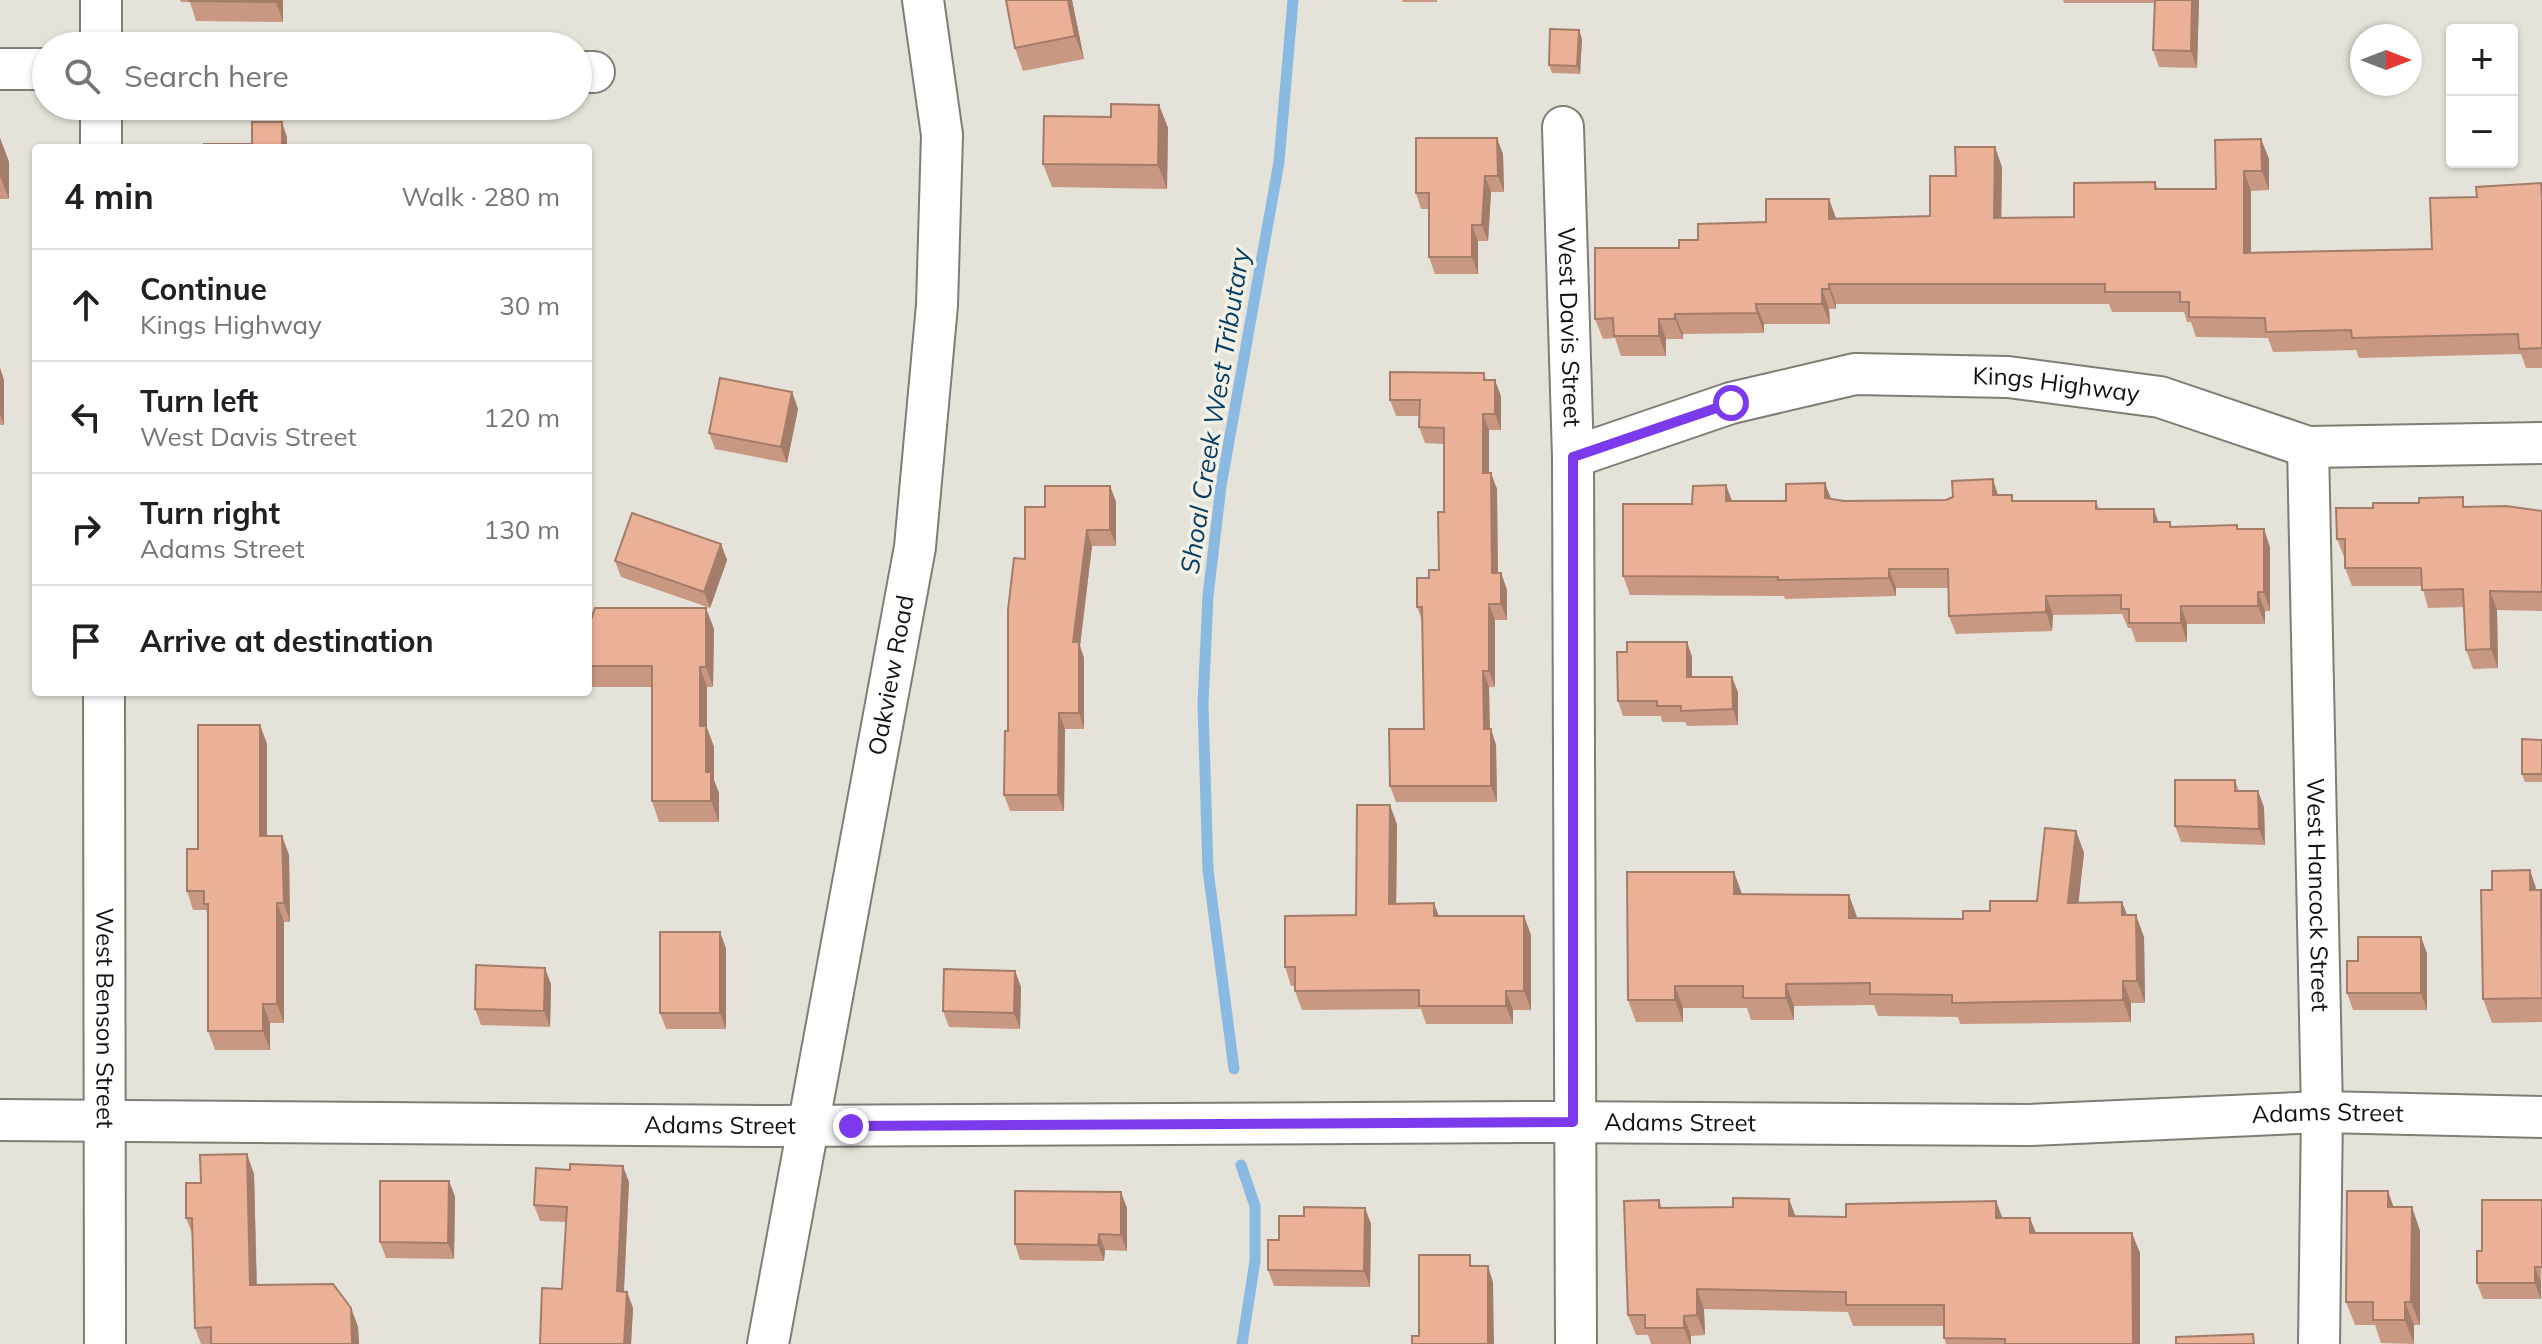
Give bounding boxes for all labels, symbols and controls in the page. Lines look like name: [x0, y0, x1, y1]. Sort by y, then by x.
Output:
north arrow: [2350, 24, 2422, 96]
map controls: [2446, 24, 2518, 168]
button: +: [2446, 24, 2518, 96]
search box: [32, 32, 592, 120]
icon: search: [60, 54, 104, 98]
text: Search here: [124, 57, 289, 95]
button: −: [2446, 96, 2518, 168]
text: 4 min: [64, 175, 154, 218]
text: Walk · 280 m: [401, 180, 560, 213]
street label: West Davis Street: [1552, 226, 1588, 427]
water label: Shoal Creek West Tributary: [1172, 245, 1257, 576]
text: Continue: [140, 270, 267, 308]
icon: ahead: [64, 283, 108, 327]
text: 30 m: [499, 289, 560, 322]
text: Kings Highway: [140, 308, 322, 341]
street label: Kings Highway: [1972, 360, 2142, 408]
text: Turn left: [140, 382, 258, 420]
route start: [1713, 385, 1749, 421]
icon: left: [64, 395, 108, 439]
text: 120 m: [484, 401, 560, 434]
text: West Davis Street: [140, 420, 357, 453]
text: Turn right: [140, 494, 280, 532]
icon: right: [64, 507, 108, 551]
text: 130 m: [484, 513, 560, 546]
text: Adams Street: [140, 532, 305, 565]
street label: Oakview Road: [861, 593, 920, 758]
icon: arrive: [64, 619, 108, 663]
text: Arrive at destination: [140, 622, 434, 660]
street label: West Hancock Street: [2301, 778, 2336, 1012]
street label: West Benson Street: [90, 908, 121, 1128]
street label: Adams Street: [2251, 1096, 2404, 1129]
street label: Adams Street: [1604, 1106, 1756, 1137]
route end: [833, 1108, 869, 1144]
street label: Adams Street: [644, 1109, 796, 1140]

